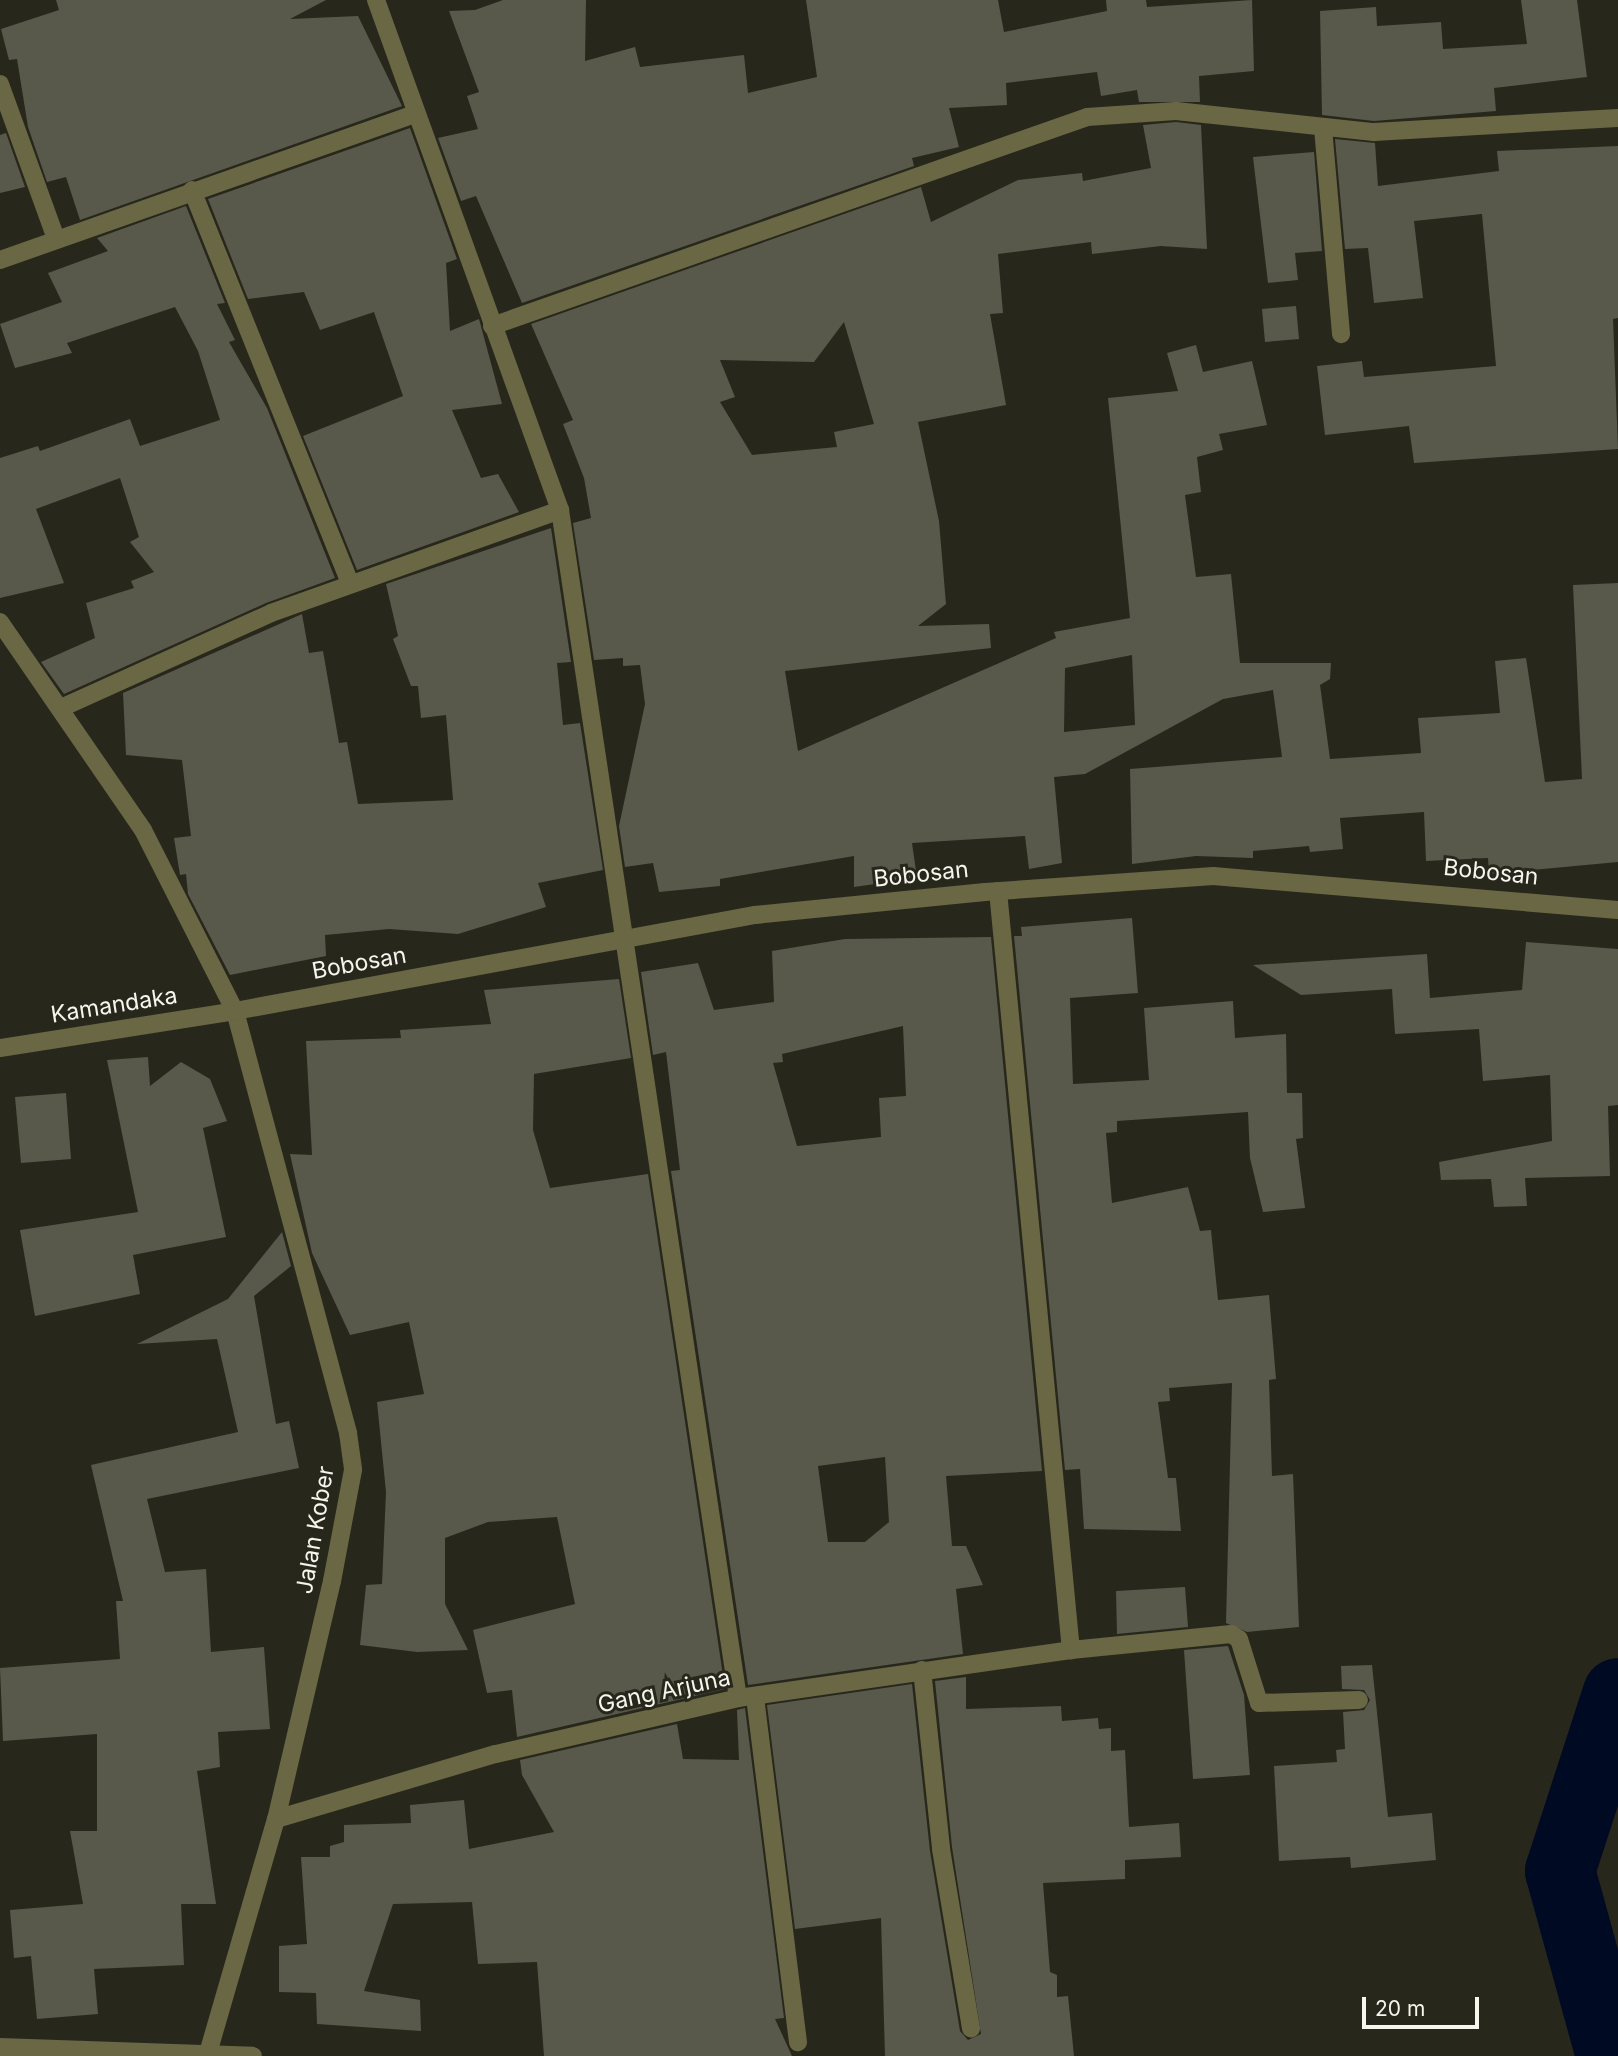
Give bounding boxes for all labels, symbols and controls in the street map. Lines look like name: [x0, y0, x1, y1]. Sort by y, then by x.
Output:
street label: Bobosan: [1442, 853, 1540, 891]
street label: Bobosan: [872, 855, 970, 893]
street label: Bobosan: [310, 941, 408, 985]
street label: Kamandaka: [49, 981, 179, 1029]
street label: Jalan Kober: [290, 1464, 340, 1596]
street label: Gang Arjuna: [595, 1663, 733, 1719]
scale bar: [1366, 1982, 1483, 2026]
text: 20 m: [1375, 1996, 1425, 2021]

